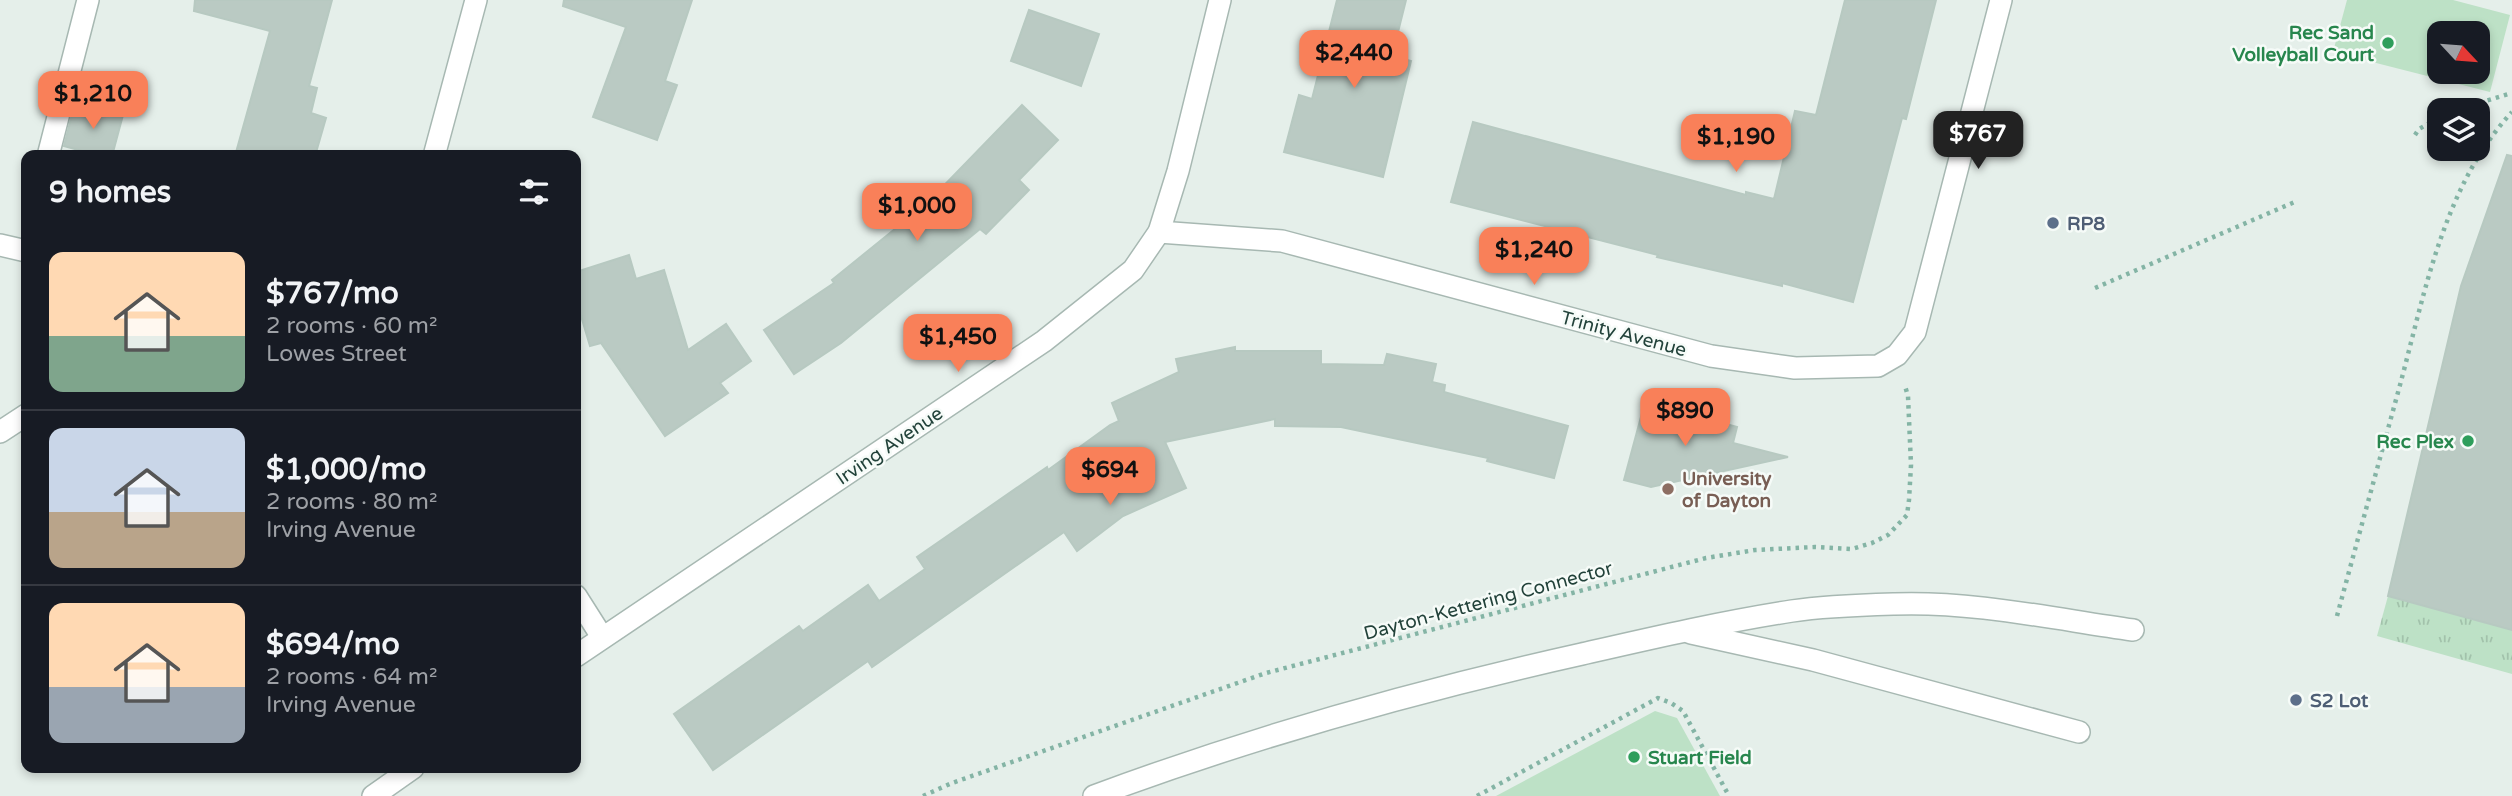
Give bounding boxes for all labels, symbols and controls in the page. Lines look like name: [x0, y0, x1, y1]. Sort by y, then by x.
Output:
north arrow: [2427, 21, 2490, 84]
map controls: [2427, 21, 2490, 161]
place label: Rec Sand Volleyball Court: [2232, 22, 2375, 67]
pin: $2,440: [1297, 31, 1411, 90]
marker: Rec Sand Volleyball Court: [2380, 35, 2396, 51]
text: $2,440: [1315, 39, 1393, 67]
pin: $1,210: [36, 72, 150, 131]
text: $1,210: [54, 80, 132, 108]
button: layers: [2427, 98, 2490, 161]
pin: $767: [1937, 111, 2019, 171]
pin: $1,190: [1679, 114, 1793, 174]
text: $767: [1949, 120, 2007, 148]
text: $1,190: [1697, 123, 1775, 151]
icon: filters: [515, 173, 553, 211]
text: 9 homes: [49, 174, 171, 211]
pin: $1,000: [860, 184, 974, 243]
text: $1,000: [878, 192, 956, 220]
place label: RP8: [2067, 213, 2105, 235]
marker: RP8: [2045, 215, 2061, 231]
pin: $1,240: [1477, 228, 1591, 287]
text: $1,240: [1495, 236, 1573, 264]
text: $767/mo: [266, 275, 399, 312]
icon: home: [105, 280, 189, 364]
street label: Trinity Avenue: [1559, 307, 1689, 361]
text: 2 rooms · 60 m²: [266, 312, 437, 340]
pin: $1,450: [901, 314, 1015, 374]
text: $1,450: [919, 323, 997, 351]
text: Lowes Street: [266, 340, 407, 368]
pin: $890: [1644, 388, 1726, 448]
text: $890: [1656, 397, 1714, 425]
street label: Irving Avenue: [832, 402, 947, 490]
place label: Rec Plex: [2376, 431, 2454, 453]
marker: Rec Plex: [2460, 433, 2476, 449]
pin: $694: [1069, 448, 1151, 507]
text: $1,000/mo: [266, 451, 426, 488]
icon: home: [105, 456, 189, 540]
text: $694: [1081, 456, 1139, 484]
place label: University of Dayton: [1682, 468, 1772, 513]
marker: University of Dayton: [1660, 481, 1676, 497]
text: 2 rooms · 80 m²: [266, 488, 437, 516]
text: Irving Avenue: [266, 516, 416, 544]
street label: Dayton-Kettering Connector: [1361, 557, 1616, 645]
text: $694/mo: [266, 626, 400, 663]
icon: home: [105, 631, 189, 715]
text: 2 rooms · 64 m²: [266, 663, 437, 691]
place label: S2 Lot: [2310, 690, 2369, 712]
text: Irving Avenue: [266, 691, 416, 719]
marker: S2 Lot: [2288, 692, 2304, 708]
place label: Stuart Field: [1648, 747, 1752, 769]
marker: Stuart Field: [1626, 749, 1642, 765]

